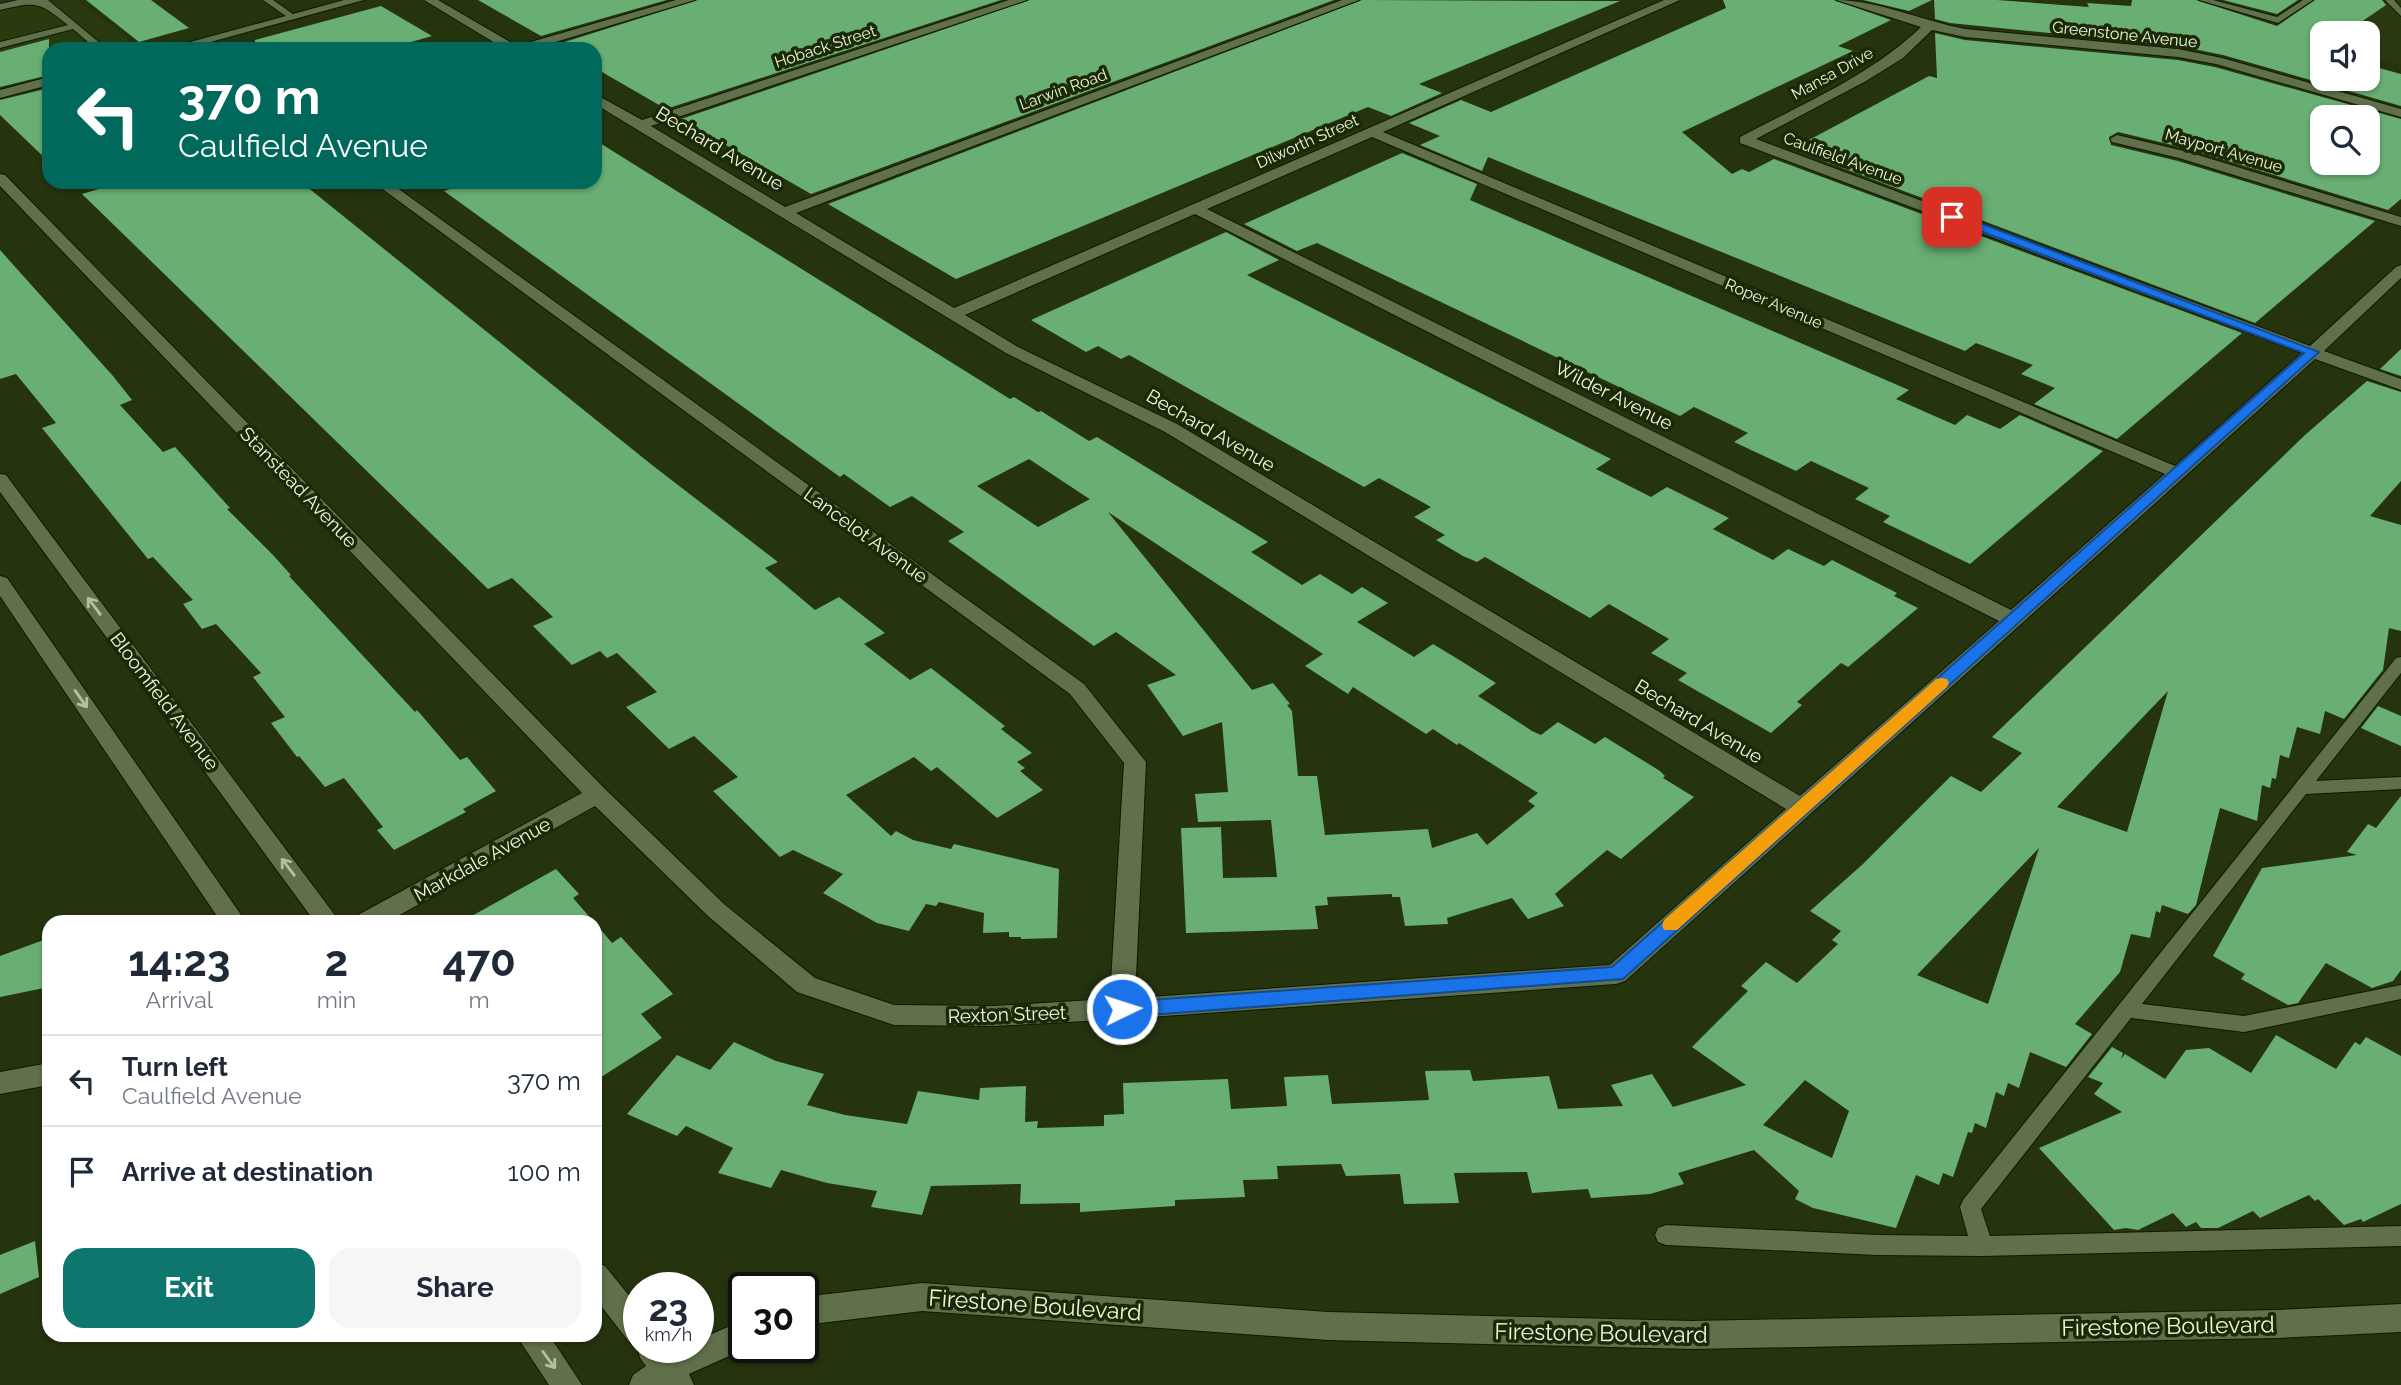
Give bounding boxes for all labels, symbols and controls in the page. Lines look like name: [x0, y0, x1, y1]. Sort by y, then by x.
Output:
street label: Greenstone Avenue: [2051, 17, 2198, 52]
street label: Hoback Street: [772, 21, 879, 72]
map controls: [2310, 21, 2380, 175]
button: sound: [2310, 21, 2380, 91]
street label: Mansa Drive: [1788, 43, 1877, 104]
street label: Larwin Road: [1017, 65, 1110, 114]
text: 370 m: [178, 68, 320, 125]
icon: left: [63, 70, 154, 161]
street label: Bechard Avenue: [652, 101, 788, 195]
button: search: [2310, 105, 2380, 175]
street label: Dilworth Street: [1253, 110, 1362, 173]
street label: Mayport Avenue: [2163, 125, 2285, 176]
text: Caulfield Avenue: [178, 127, 428, 164]
street label: Caulfield Avenue: [1781, 128, 1905, 189]
pin: [1922, 187, 1982, 247]
icon: arrive: [1933, 198, 1971, 236]
street label: Roper Avenue: [1722, 274, 1825, 333]
street label: Wilder Avenue: [1551, 356, 1677, 434]
street label: Bechard Avenue: [1143, 384, 1279, 476]
street label: Stanstead Avenue: [236, 422, 362, 552]
street label: Lancelot Avenue: [800, 483, 932, 587]
one-way arrow: [87, 597, 101, 616]
street label: Bloomfield Avenue: [106, 628, 224, 774]
street label: Bechard Avenue: [1631, 674, 1767, 768]
one-way arrow: [74, 689, 88, 708]
street label: Markdale Avenue: [410, 812, 554, 906]
one-way arrow: [281, 858, 296, 877]
text: 14:23: [128, 937, 230, 986]
text: 2: [325, 937, 348, 986]
text: 470: [442, 937, 516, 986]
position arrow: [1085, 972, 1159, 1046]
text: Arrival: [146, 986, 213, 1013]
text: min: [317, 986, 356, 1013]
text: m: [469, 986, 490, 1013]
street label: Rexton Street: [947, 1001, 1067, 1027]
text: Turn left: [122, 1052, 228, 1082]
icon: left: [63, 1062, 101, 1100]
text: 370 m: [507, 1066, 581, 1096]
text: Caulfield Avenue: [122, 1082, 302, 1109]
icon: arrive: [63, 1153, 101, 1191]
text: Arrive at destination: [122, 1157, 373, 1187]
text: 100 m: [508, 1157, 581, 1187]
button: Exit: [63, 1248, 315, 1328]
button: Share: [329, 1248, 581, 1328]
speed limit sign: 30: [728, 1272, 819, 1363]
street label: Firestone Boulevard: [928, 1284, 1142, 1325]
text: 23: [649, 1288, 688, 1329]
street label: Firestone Boulevard: [2061, 1310, 2275, 1341]
street label: Firestone Boulevard: [1494, 1317, 1708, 1348]
text: km/h: [645, 1324, 692, 1345]
one-way arrow: [541, 1350, 556, 1369]

